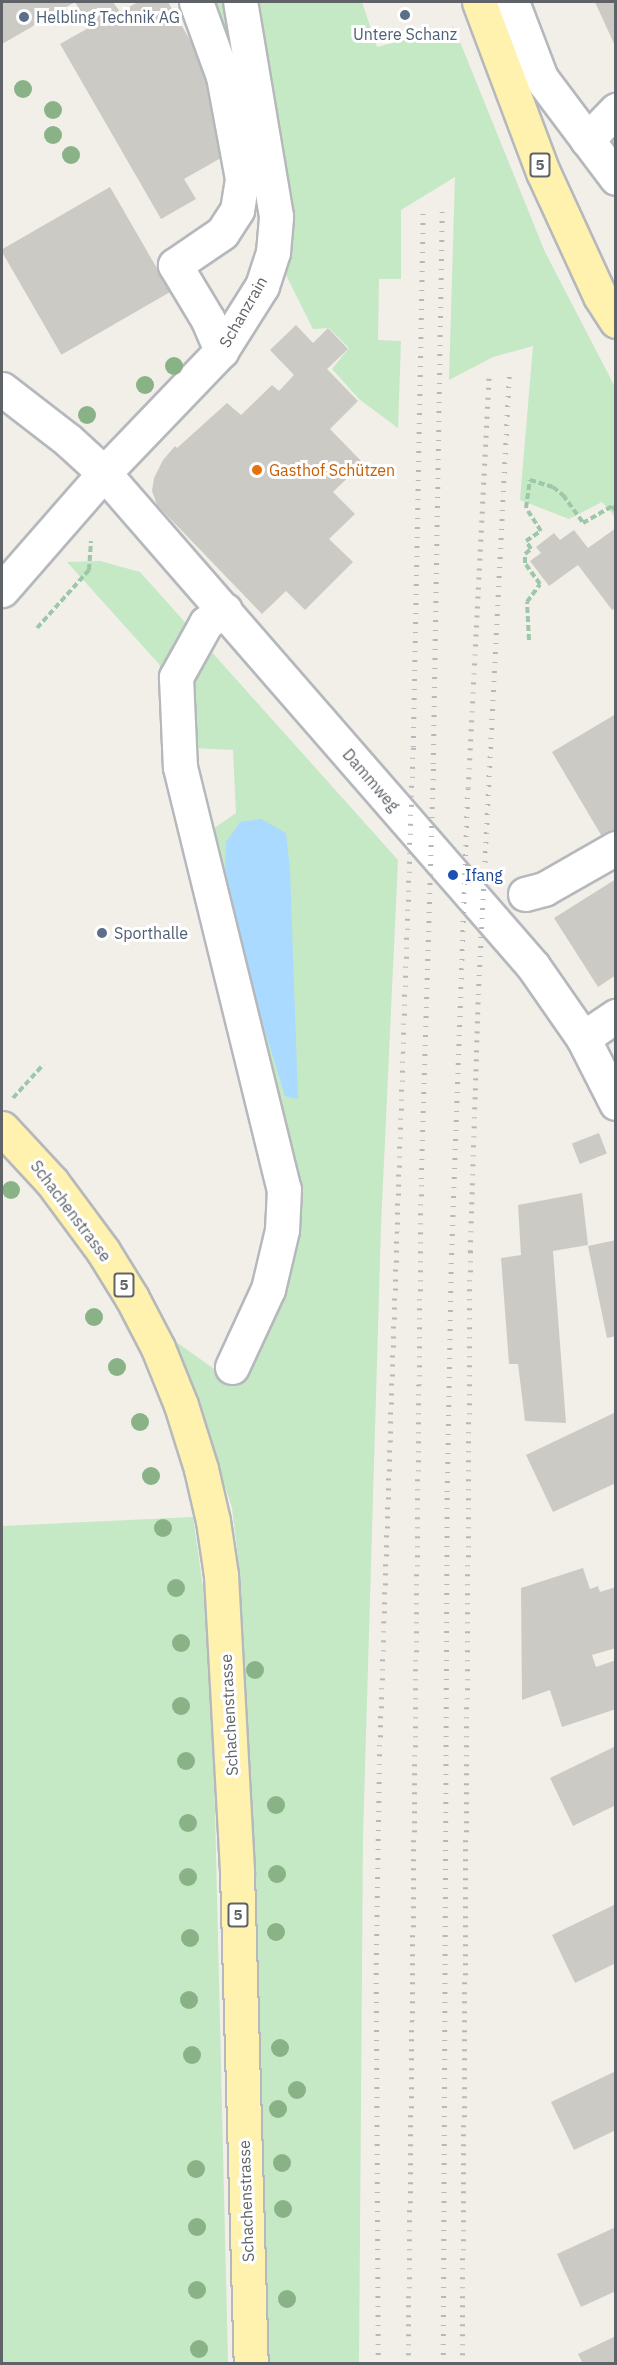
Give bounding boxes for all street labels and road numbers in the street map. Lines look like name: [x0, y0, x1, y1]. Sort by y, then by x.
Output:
road number: 5: [530, 153, 550, 177]
street label: Schanzrain: [215, 273, 271, 351]
street label: Dammweg: [339, 745, 403, 815]
street label: Schachenstrasse: [27, 1157, 115, 1265]
road number: 5: [114, 1273, 134, 1297]
street label: Schachenstrasse: [216, 1654, 242, 1776]
road number: 5: [228, 1903, 248, 1927]
street label: Schachenstrasse: [234, 2140, 258, 2262]

